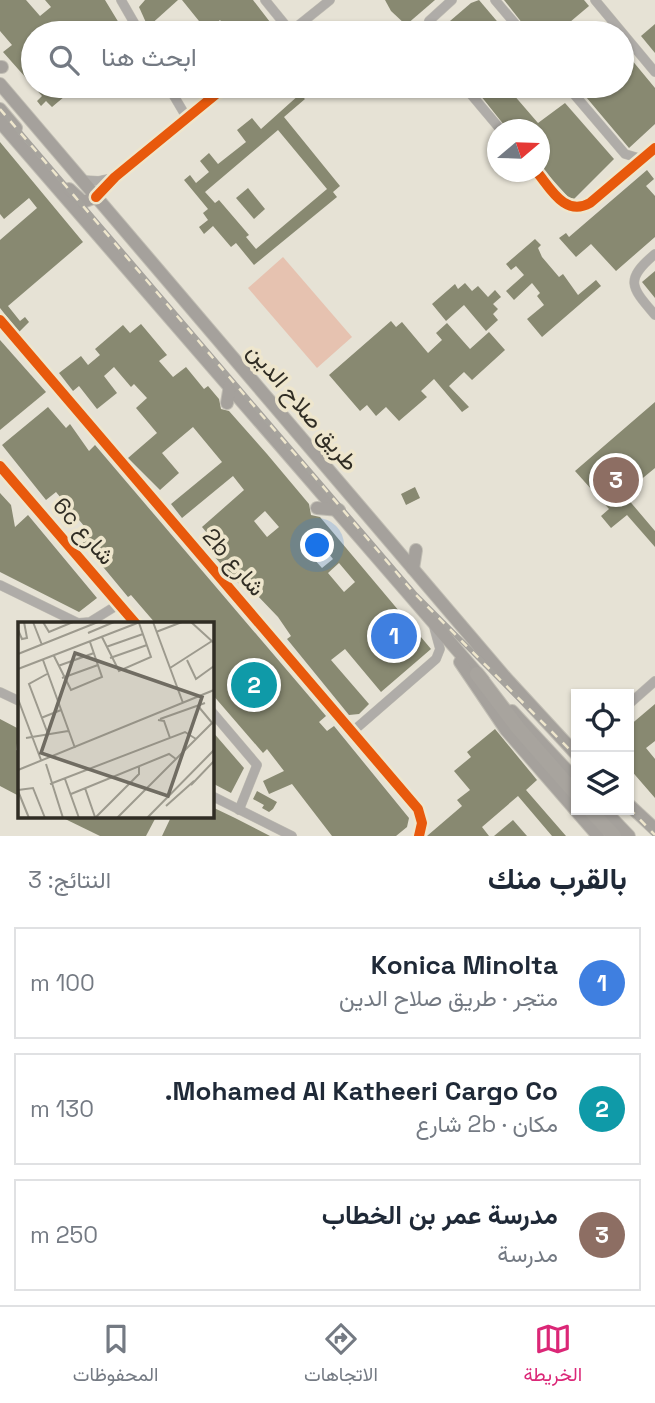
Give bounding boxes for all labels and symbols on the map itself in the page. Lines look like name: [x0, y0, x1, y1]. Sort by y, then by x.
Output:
north arrow: [487, 119, 550, 182]
street label: طريق صلاح الدين: [240, 337, 365, 478]
pin: 3: [593, 454, 639, 506]
street label: 6c شارع: [46, 491, 122, 572]
street label: 2b شارع: [195, 522, 272, 603]
your location: [300, 528, 334, 562]
pin: 1: [371, 610, 417, 662]
inset map: [18, 622, 214, 818]
pin: 2: [231, 659, 277, 711]

